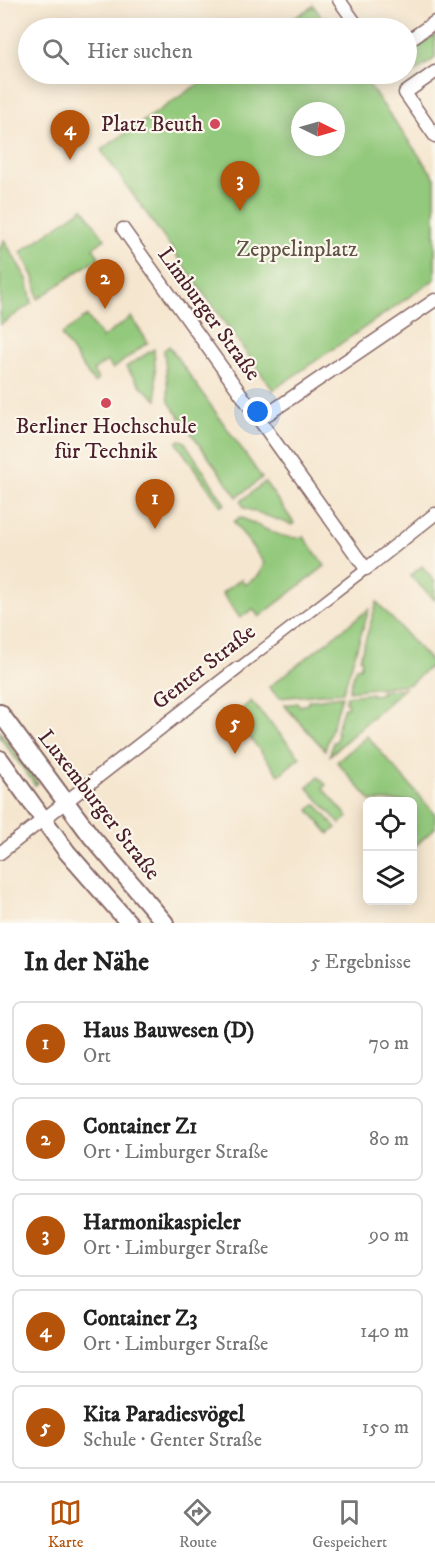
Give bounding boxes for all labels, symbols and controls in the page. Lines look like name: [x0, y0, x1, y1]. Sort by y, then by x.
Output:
search box: [18, 18, 417, 84]
icon: search: [39, 35, 72, 68]
text: Hier suchen: [87, 38, 193, 65]
north arrow: [291, 102, 345, 156]
pin: 4: [50, 110, 90, 160]
place label: Platz Beuth: [101, 111, 203, 138]
marker: Platz Beuth: [208, 117, 222, 131]
pin: 3: [220, 162, 260, 211]
park label: Zeppelinplatz: [236, 236, 358, 263]
street label: Limburger Straße: [152, 242, 266, 386]
pin: 2: [86, 260, 124, 309]
marker: Berliner Hochschule für Technik: [99, 396, 113, 410]
your location: [243, 397, 272, 426]
place label: Berliner Hochschule für Technik: [15, 413, 197, 465]
pin: 1: [136, 480, 174, 529]
street label: Genter Straße: [147, 618, 261, 716]
pin: 5: [216, 704, 254, 754]
street label: Luxemburger Straße: [32, 725, 166, 885]
map controls: [363, 797, 417, 905]
button: locate: [363, 797, 417, 851]
button: layers: [363, 851, 417, 905]
text: In der Nähe: [24, 946, 149, 979]
text: 5 Ergebnisse: [311, 950, 411, 975]
text: Haus Bauwesen (D): [83, 1017, 254, 1044]
text: 1: [42, 1031, 49, 1056]
text: 70 m: [368, 1031, 409, 1056]
text: Ort: [83, 1044, 111, 1069]
text: Container Z1: [83, 1113, 197, 1140]
text: 2: [41, 1127, 50, 1152]
text: 80 m: [369, 1127, 409, 1152]
text: Ort · Limburger Straße: [83, 1140, 268, 1165]
text: Harmonikaspieler: [83, 1209, 241, 1236]
text: 3: [42, 1223, 49, 1248]
text: 90 m: [369, 1223, 409, 1248]
text: Ort · Limburger Straße: [83, 1236, 268, 1261]
text: Container Z3: [83, 1305, 198, 1332]
text: 4: [40, 1319, 51, 1344]
text: 140 m: [360, 1319, 409, 1344]
text: Ort · Limburger Straße: [83, 1332, 268, 1357]
text: Kita Paradiesvögel: [83, 1401, 245, 1428]
text: 5: [41, 1415, 50, 1440]
text: 150 m: [362, 1415, 409, 1440]
text: Schule · Genter Straße: [83, 1428, 262, 1453]
tab: Karte: [48, 1496, 84, 1552]
tab: Route: [179, 1496, 217, 1552]
tab: Gespeichert: [312, 1496, 387, 1552]

